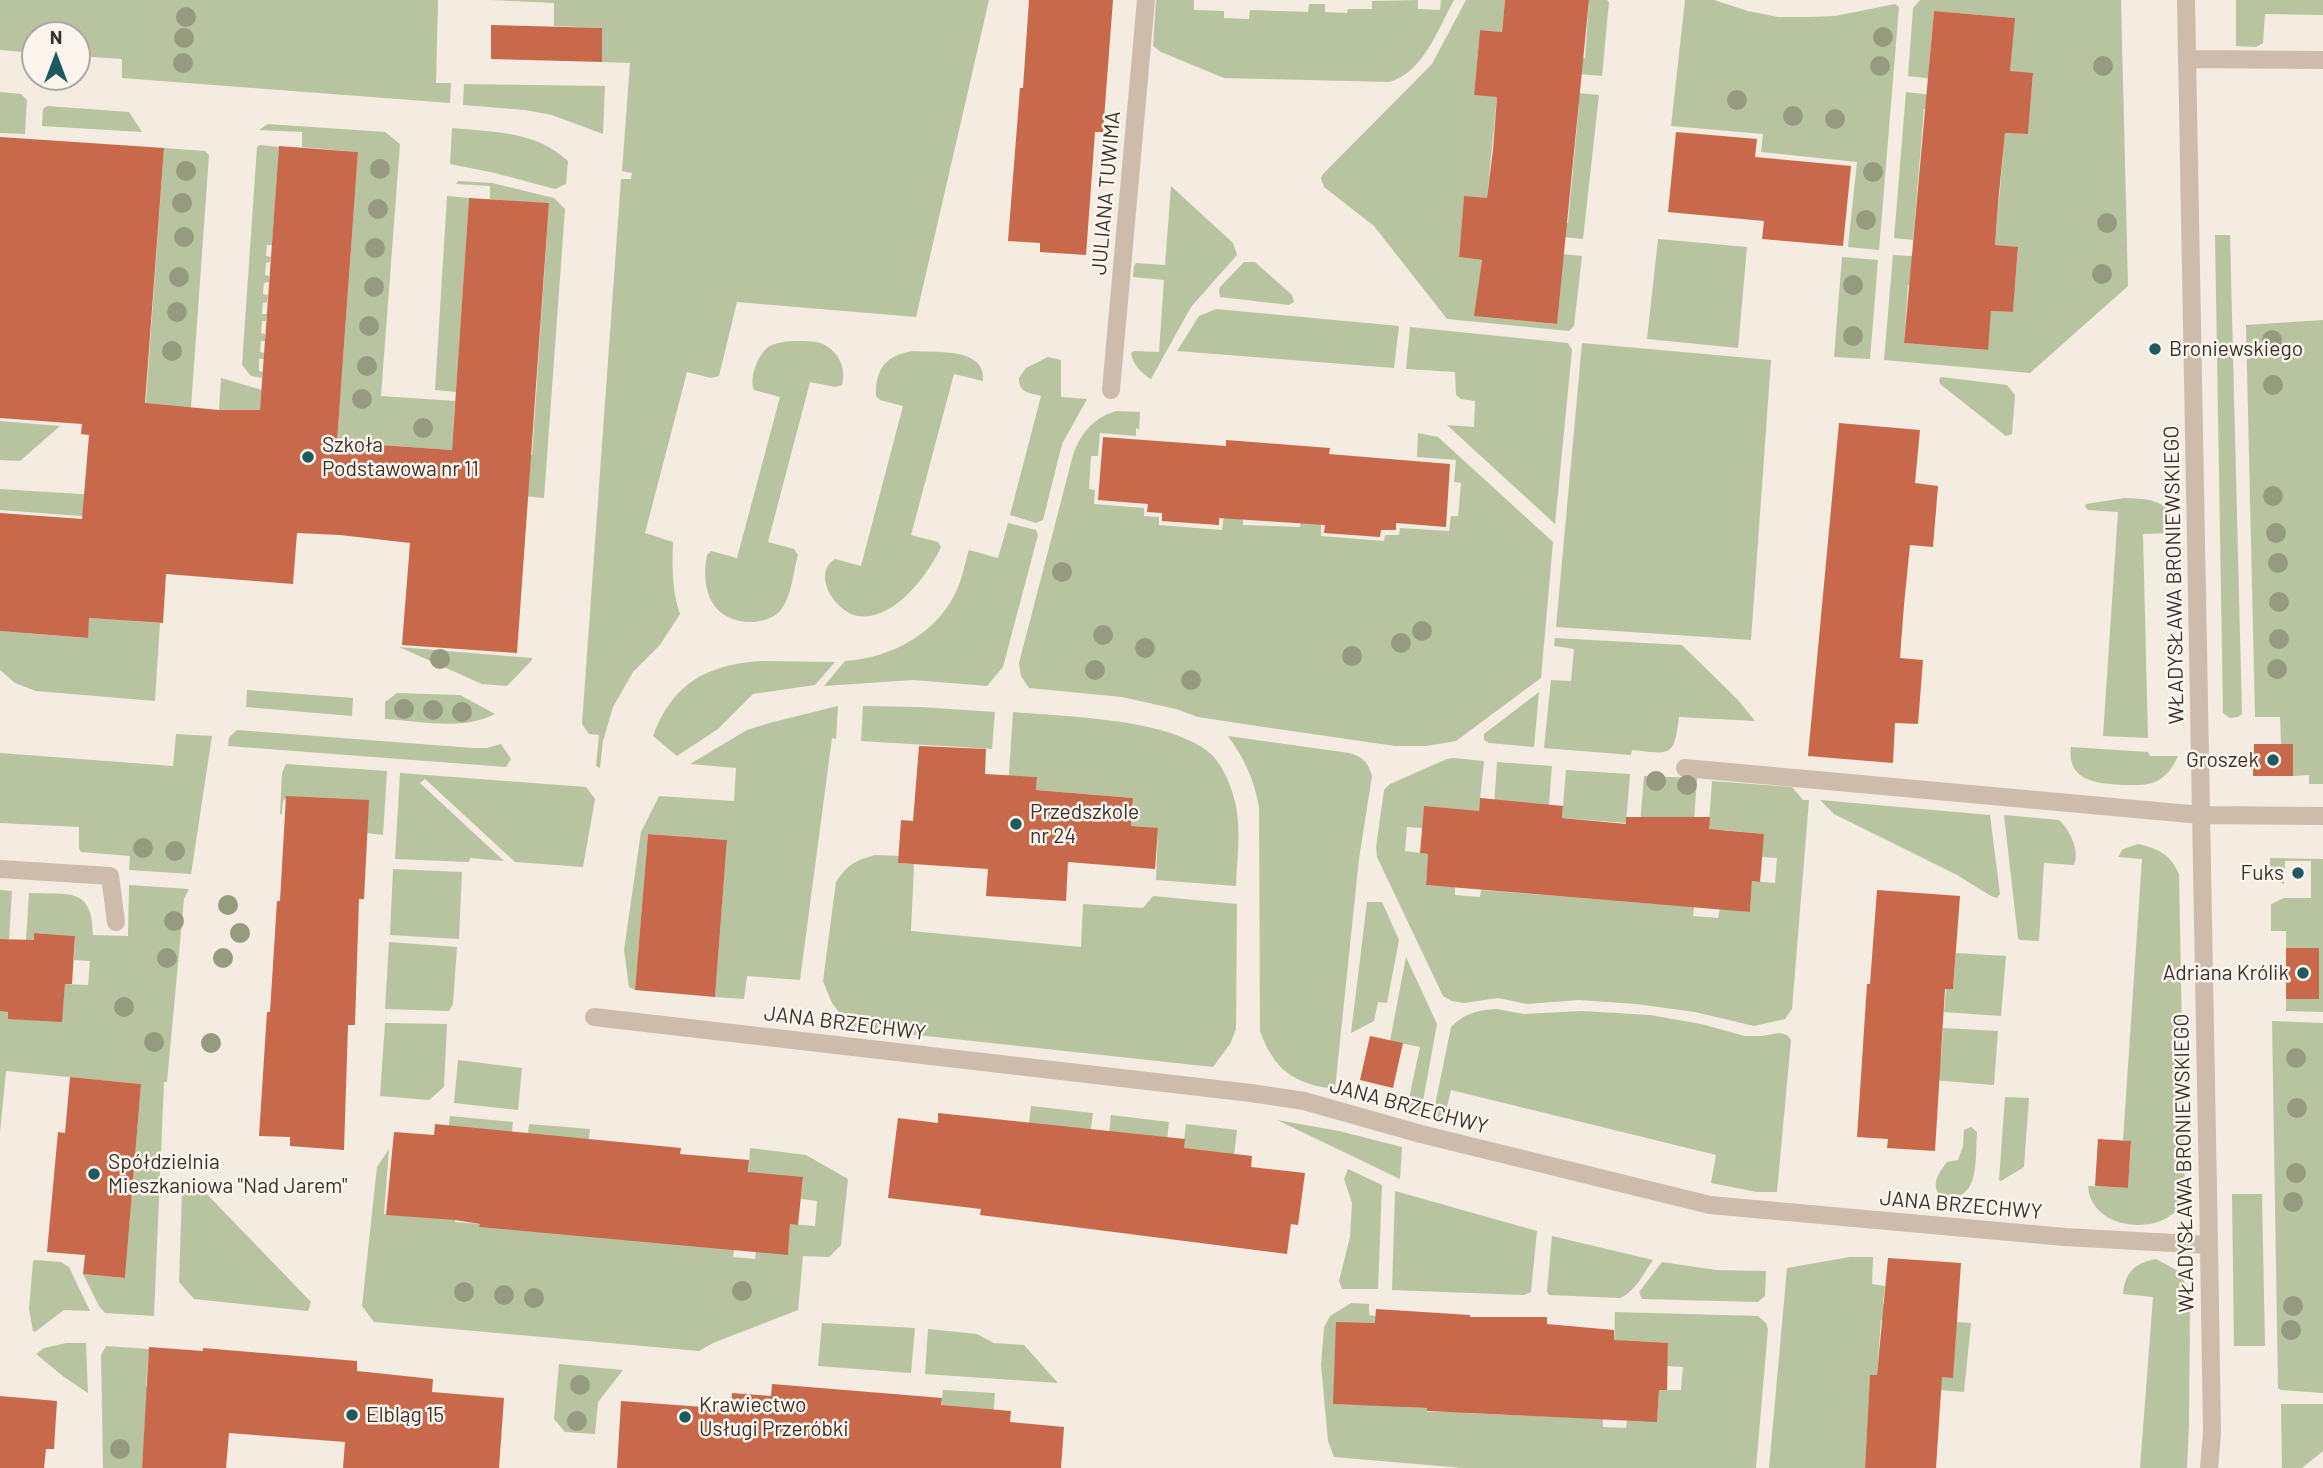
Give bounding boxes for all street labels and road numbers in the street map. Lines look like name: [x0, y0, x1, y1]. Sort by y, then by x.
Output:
street label: JULIANA TUWIMA: [1086, 110, 1126, 276]
street label: WŁADYSŁAWA BRONIEWSKIEGO: [2159, 425, 2189, 725]
street label: JANA BRZECHWY: [763, 1001, 927, 1045]
street label: WŁADYSŁAWA BRONIEWSKIEGO: [2169, 1013, 2199, 1313]
street label: JANA BRZECHWY: [1327, 1073, 1491, 1139]
street label: JANA BRZECHWY: [1879, 1185, 2043, 1225]

